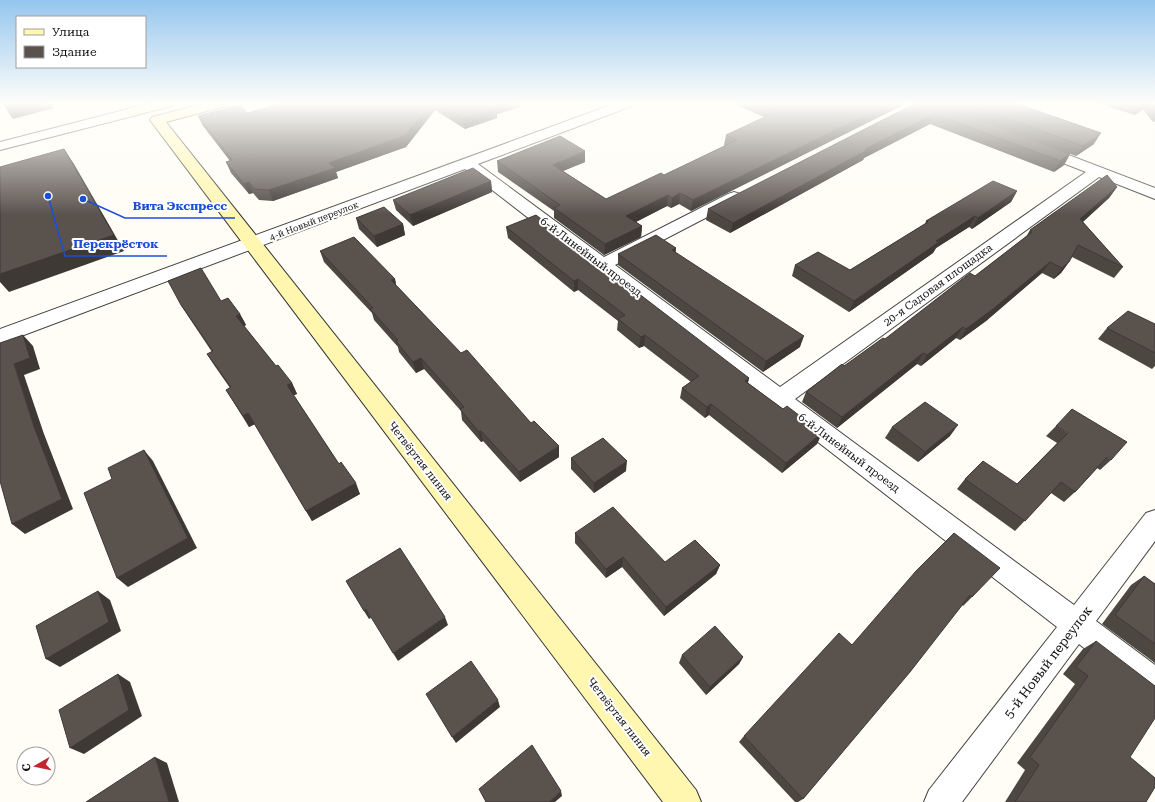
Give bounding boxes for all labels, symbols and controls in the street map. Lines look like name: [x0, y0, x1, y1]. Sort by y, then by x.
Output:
legend: [16, 16, 146, 68]
text: Улица: [52, 25, 90, 39]
text: Здание: [52, 45, 97, 59]
callout: Вита Экспресс: [125, 194, 235, 218]
text: Вита Экспресс: [133, 199, 227, 213]
street label: 4-й Новый переулок: [268, 199, 360, 243]
street label: 6-й Линейный проезд: [538, 215, 644, 299]
callout: Перекрёсток: [65, 232, 167, 256]
text: Перекрёсток: [73, 237, 159, 251]
street label: 20-я Садовая площадка: [881, 241, 995, 329]
street label: 6-й Линейный проезд: [796, 411, 902, 495]
street label: Четвёртая линия: [385, 419, 455, 503]
street label: 5-й Новый переулок: [1001, 603, 1095, 721]
street label: Четвёртая линия: [584, 675, 654, 759]
north arrow: [16, 746, 56, 786]
text: С: [20, 762, 34, 772]

